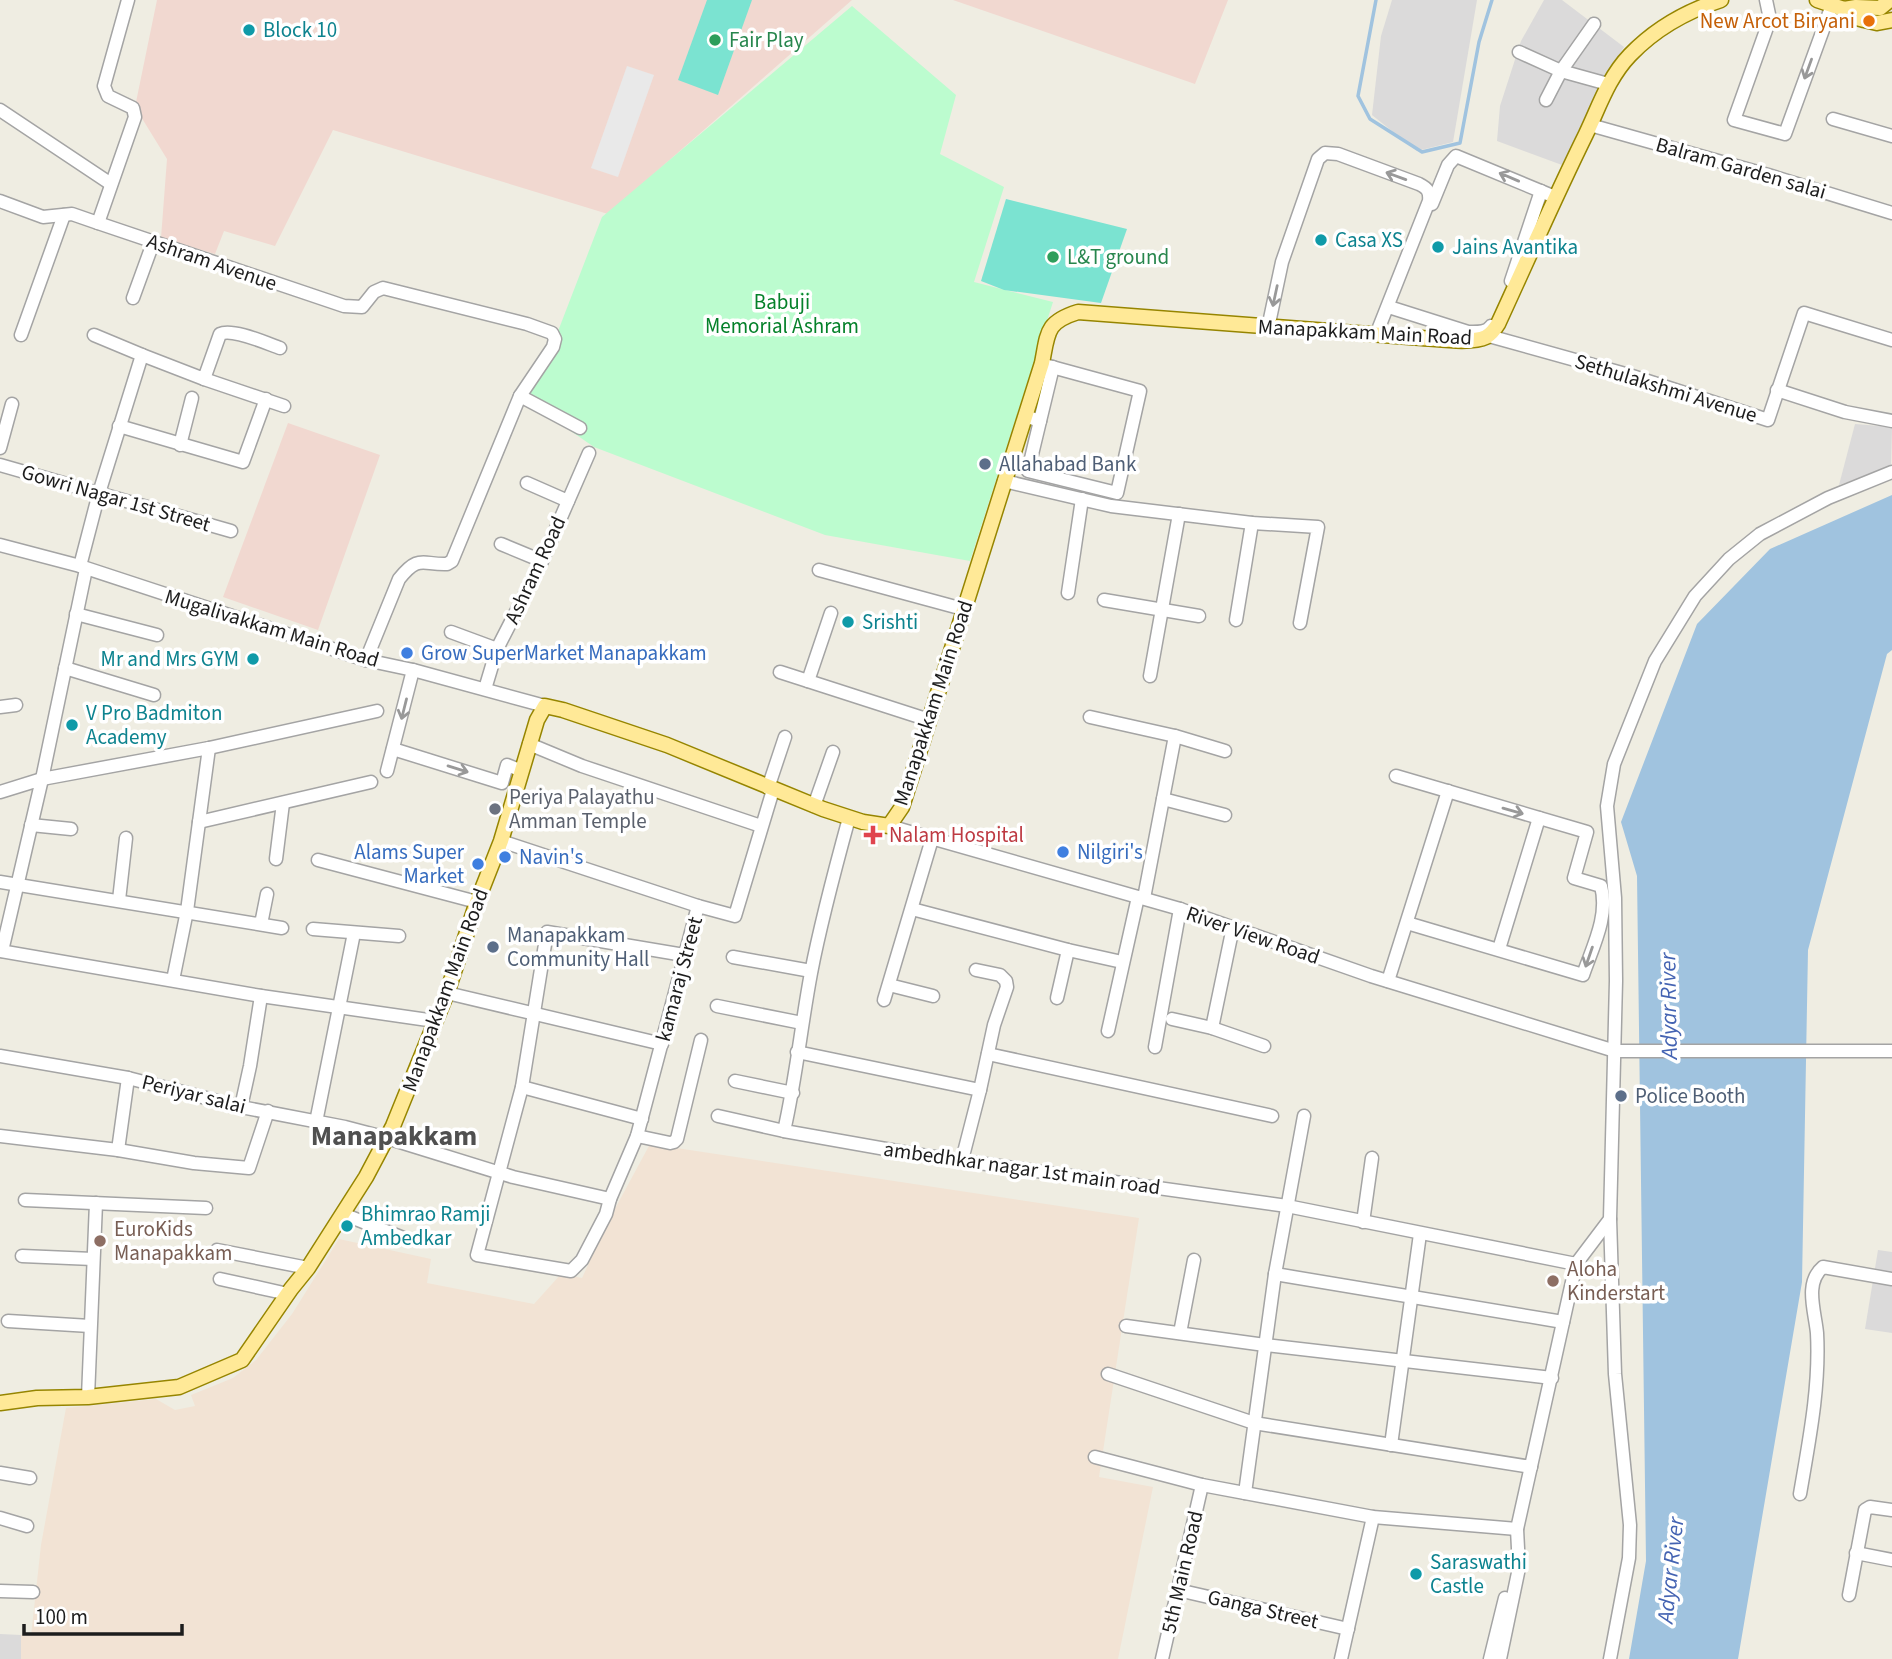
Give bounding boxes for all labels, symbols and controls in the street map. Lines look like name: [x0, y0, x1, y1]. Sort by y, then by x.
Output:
place label: New Arcot Biryani: [1700, 6, 1855, 36]
marker: New Arcot Biryani: [1861, 13, 1877, 29]
place label: Block 10: [263, 15, 337, 45]
marker: Block 10: [241, 22, 257, 38]
place label: Fair Play: [729, 25, 804, 55]
marker: Fair Play: [707, 32, 723, 48]
one-way arrow: [1801, 58, 1814, 80]
street label: Balram Garden salai: [1652, 129, 1830, 207]
one-way arrow: [1386, 168, 1408, 181]
one-way arrow: [1499, 170, 1521, 183]
place label: Casa XS: [1335, 225, 1403, 255]
street label: Ashram Avenue: [143, 226, 281, 298]
marker: Casa XS: [1313, 232, 1329, 248]
place label: Jains Avantika: [1452, 232, 1578, 262]
marker: Jains Avantika: [1430, 239, 1446, 255]
place label: L&T ground: [1067, 242, 1169, 272]
marker: L&T ground: [1045, 249, 1061, 265]
one-way arrow: [1267, 284, 1280, 306]
park label: Babuji Memorial Ashram: [705, 287, 859, 341]
street label: Manapakkam Main Road: [1257, 311, 1473, 353]
street label: Sethulakshmi Avenue: [1571, 346, 1761, 430]
place label: Allahabad Bank: [999, 449, 1137, 479]
marker: Allahabad Bank: [977, 456, 993, 472]
street label: Gowri Nagar 1st Street: [18, 457, 214, 539]
street label: Ashram Road: [497, 511, 573, 629]
street label: Mugalivakkam Main Road: [161, 581, 383, 675]
street label: Manapakkam Main Road: [886, 596, 980, 810]
place label: Srishti: [862, 607, 918, 637]
marker: Srishti: [840, 614, 856, 630]
place label: Grow SuperMarket Manapakkam: [421, 638, 707, 668]
place label: Mr and Mrs GYM: [101, 644, 239, 674]
marker: Grow SuperMarket Manapakkam: [399, 645, 415, 661]
marker: Mr and Mrs GYM: [245, 651, 261, 667]
one-way arrow: [397, 697, 410, 720]
place label: V Pro Badmiton Academy: [86, 698, 222, 752]
marker: V Pro Badmiton Academy: [64, 717, 80, 733]
one-way arrow: [447, 764, 469, 776]
place label: Periya Palayathu Amman Temple: [509, 782, 655, 836]
marker: Periya Palayathu Amman Temple: [487, 801, 503, 817]
one-way arrow: [1502, 805, 1524, 818]
place label: Nalam Hospital: [889, 820, 1024, 850]
marker: Nalam Hospital: [863, 825, 883, 845]
place label: Alams Super Market: [354, 837, 465, 891]
place label: Nilgiri's: [1077, 837, 1143, 867]
place label: Navin's: [519, 842, 583, 872]
marker: Nilgiri's: [1055, 844, 1071, 860]
marker: Navin's: [497, 849, 513, 865]
marker: Alams Super Market: [470, 856, 486, 872]
street label: Manapakkam Main Road: [394, 884, 496, 1096]
street label: River View Road: [1182, 898, 1324, 972]
street label: kamaraj Street: [648, 913, 710, 1045]
place label: Manapakkam Community Hall: [507, 920, 649, 974]
marker: Manapakkam Community Hall: [485, 939, 501, 955]
one-way arrow: [1582, 945, 1594, 967]
water label: Adyar River: [1651, 951, 1686, 1061]
street label: Periyar salai: [139, 1067, 249, 1121]
place label: Police Booth: [1635, 1081, 1745, 1111]
marker: Police Booth: [1613, 1088, 1629, 1104]
district label: Manapakkam: [311, 1116, 477, 1156]
street label: ambedhkar nagar 1st main road: [882, 1134, 1162, 1202]
place label: Bhimrao Ramji Ambedkar: [361, 1199, 491, 1253]
place label: EuroKids Manapakkam: [114, 1214, 232, 1268]
marker: Bhimrao Ramji Ambedkar: [339, 1218, 355, 1234]
marker: EuroKids Manapakkam: [92, 1233, 108, 1249]
place label: Aloha Kinderstart: [1567, 1254, 1665, 1308]
marker: Aloha Kinderstart: [1545, 1273, 1561, 1289]
street label: 5th Main Road: [1153, 1508, 1211, 1636]
water label: Adyar River: [1648, 1514, 1693, 1627]
place label: Saraswathi Castle: [1430, 1547, 1527, 1601]
marker: Saraswathi Castle: [1408, 1566, 1424, 1582]
street label: Ganga Street: [1205, 1582, 1321, 1636]
scale bar: [24, 1592, 182, 1636]
text: 100 m: [35, 1602, 88, 1632]

